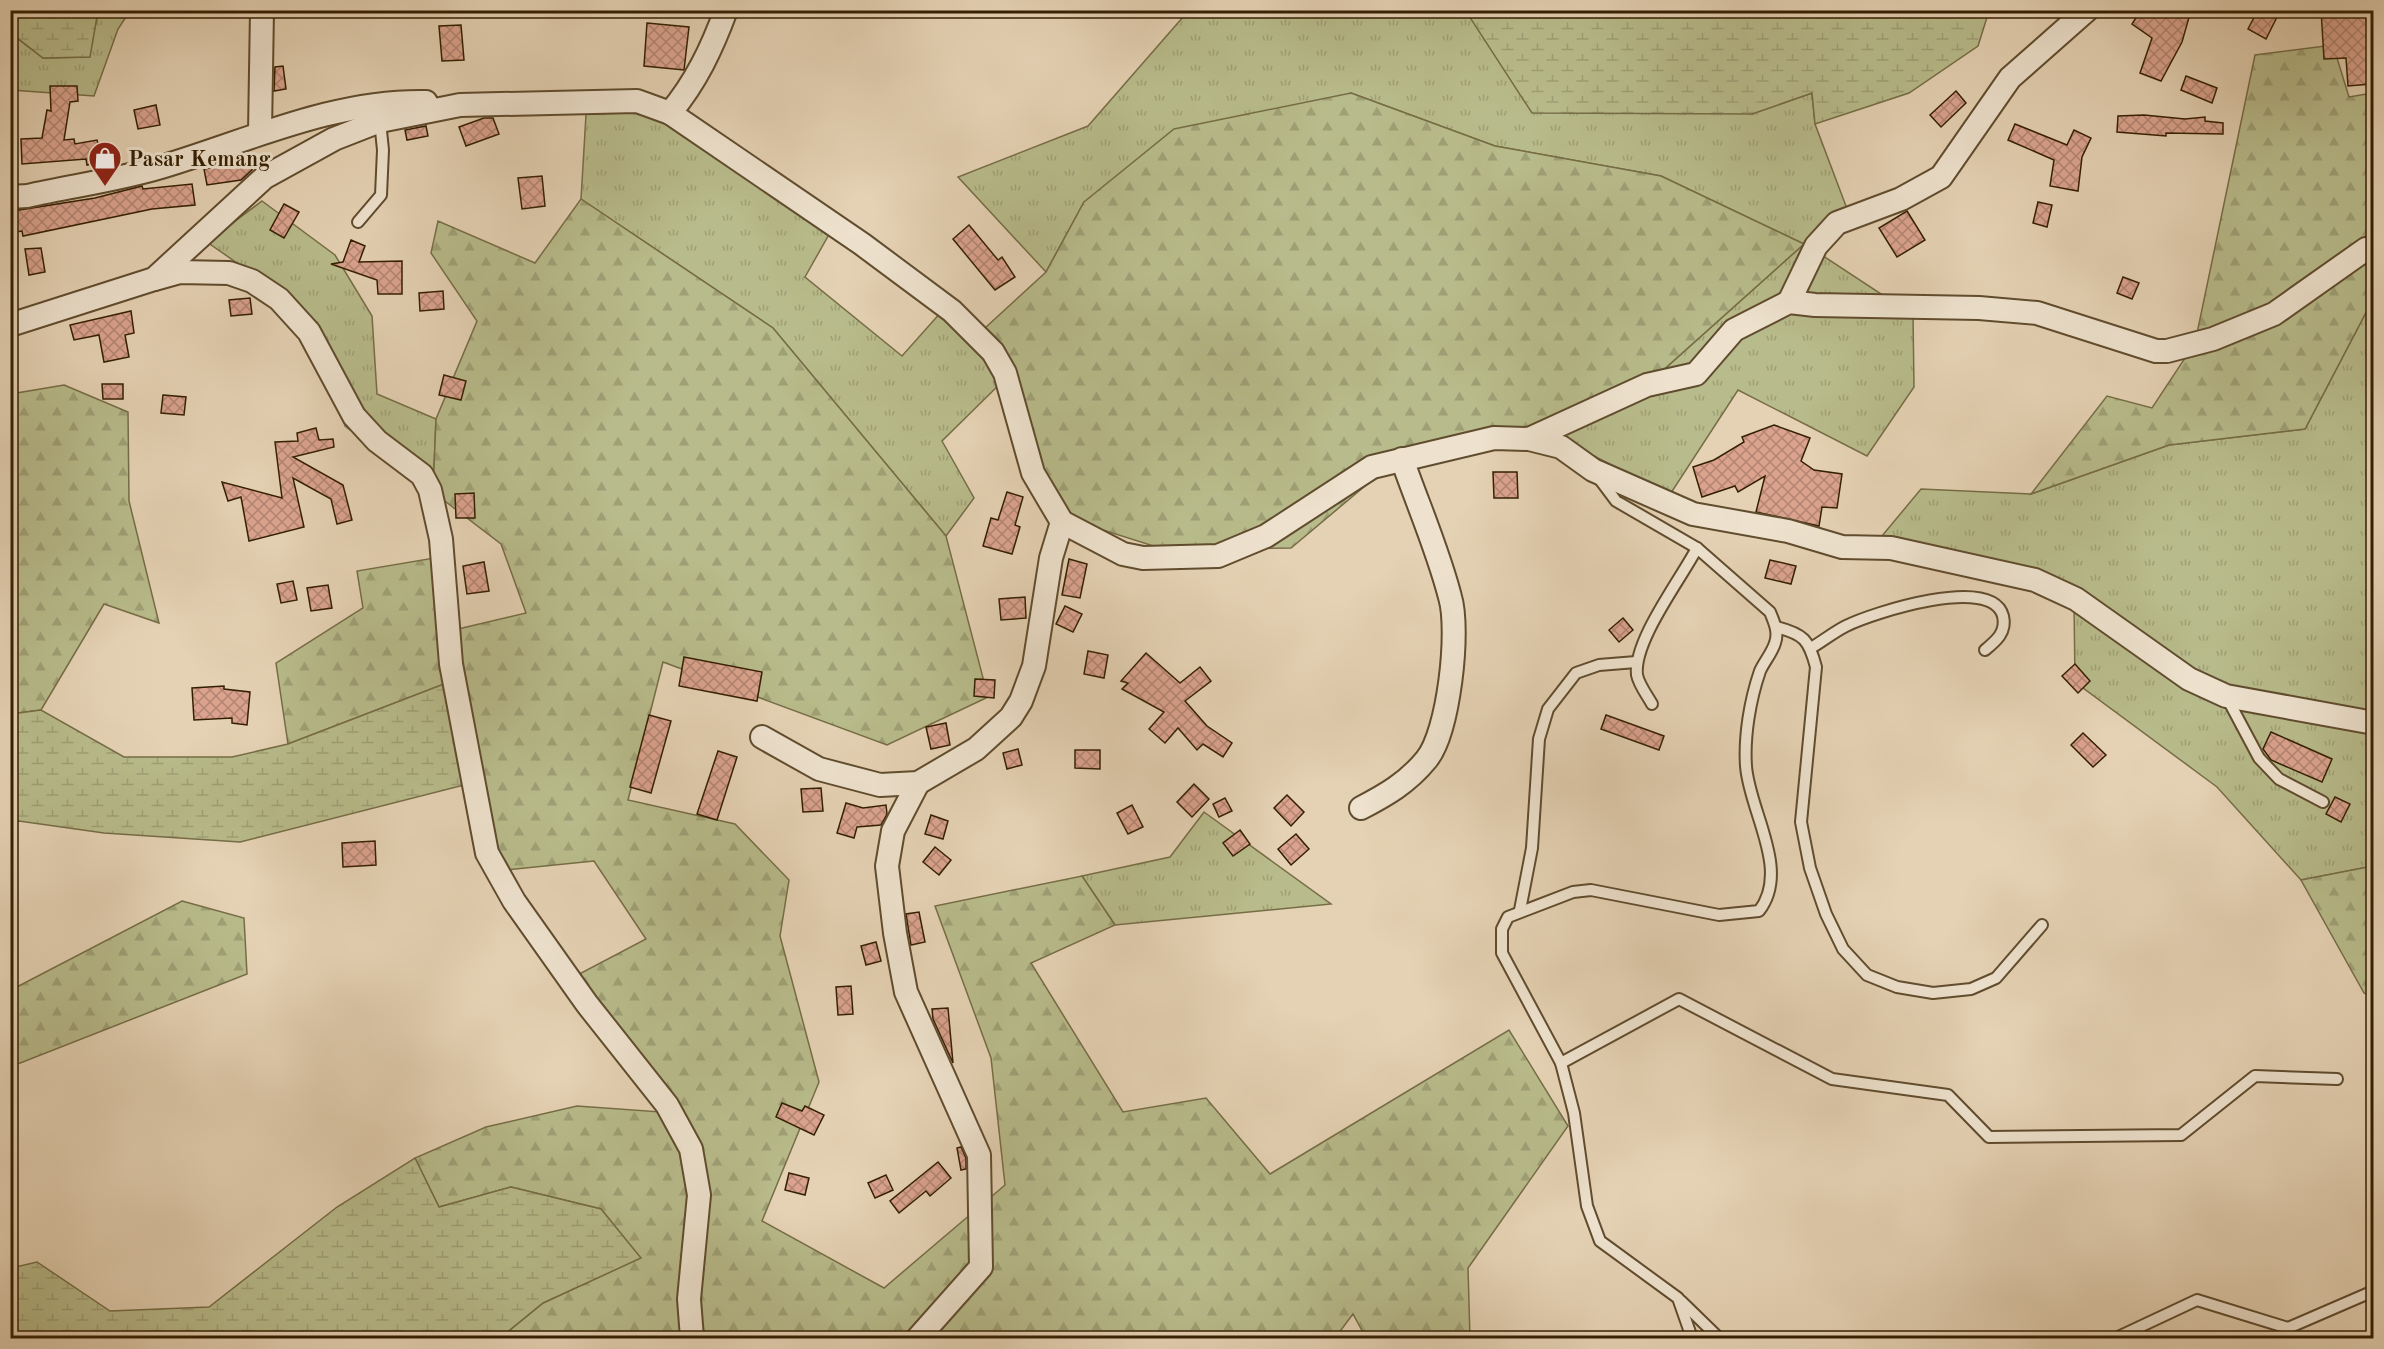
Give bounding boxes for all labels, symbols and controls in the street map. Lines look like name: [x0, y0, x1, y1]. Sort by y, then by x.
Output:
shop icon: Pasar Kemang: [87, 140, 123, 187]
place label: Pasar Kemang: [128, 149, 271, 171]

